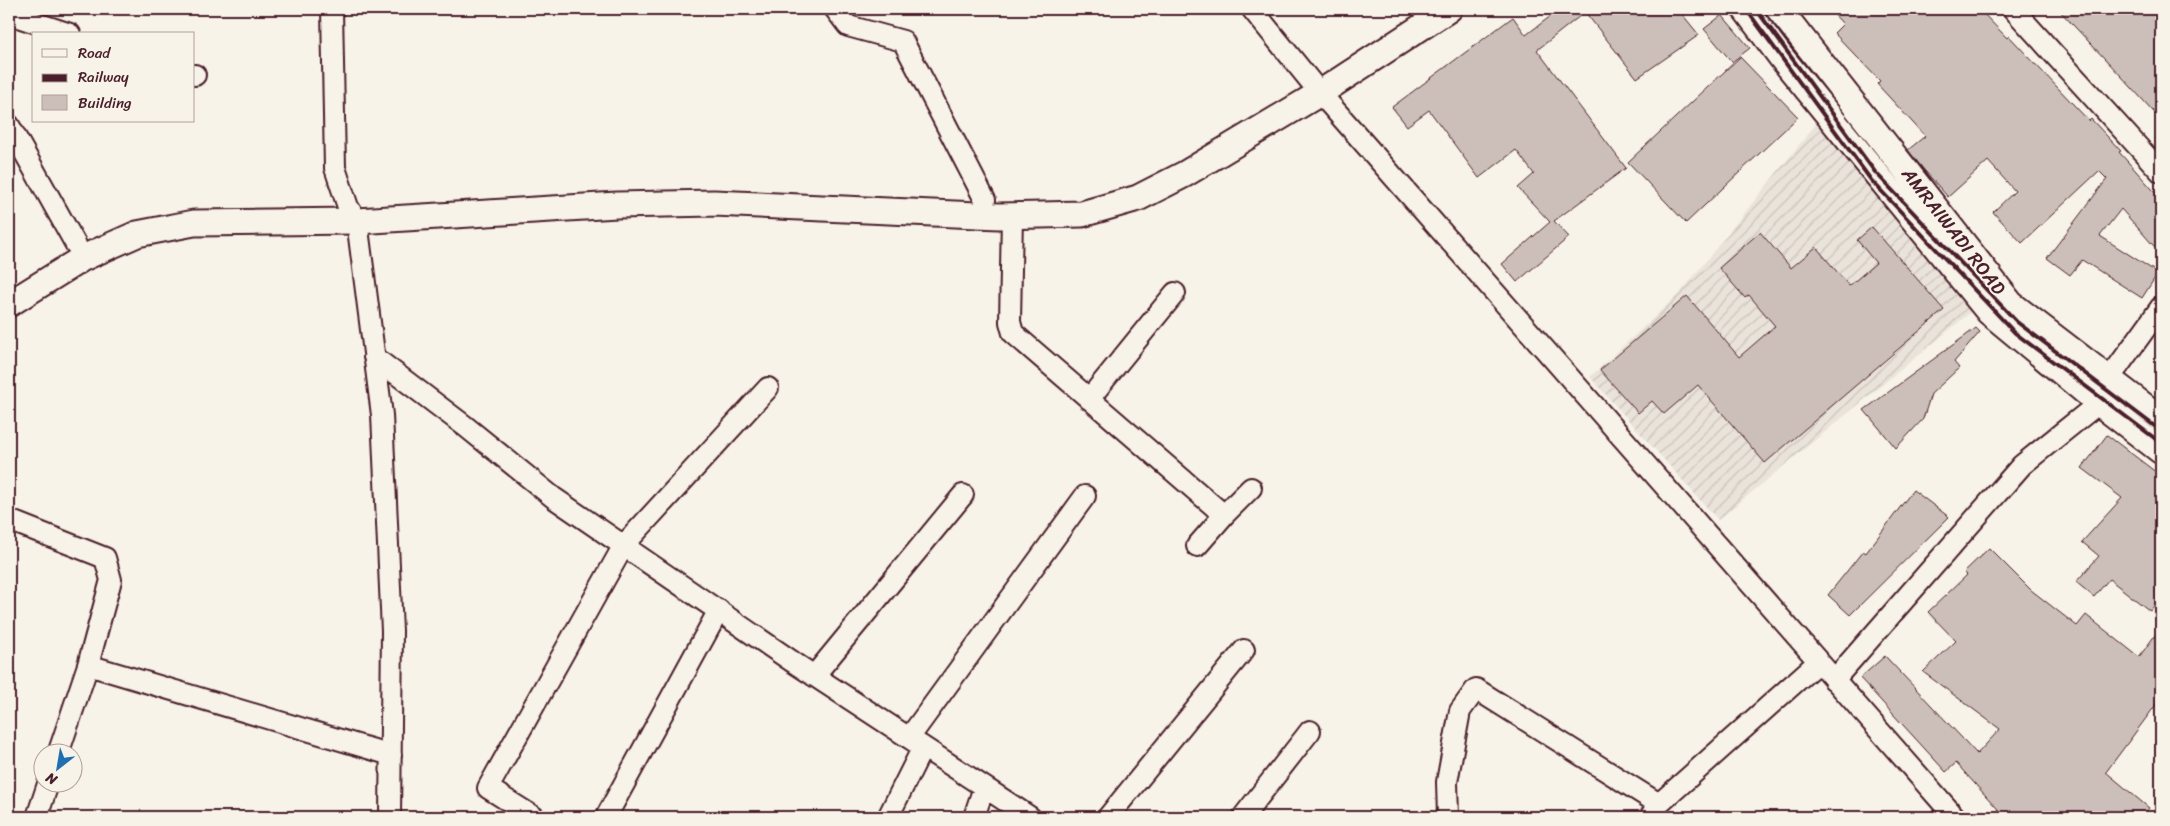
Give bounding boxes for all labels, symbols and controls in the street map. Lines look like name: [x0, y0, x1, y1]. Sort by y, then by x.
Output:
legend: [32, 32, 195, 122]
text: Road: [78, 40, 111, 66]
text: Railway: [78, 64, 129, 90]
text: Building: [78, 90, 132, 116]
street label: AMRAIWADI ROAD: [1893, 159, 2015, 303]
north arrow: [32, 744, 82, 794]
text: N: [41, 765, 63, 792]

